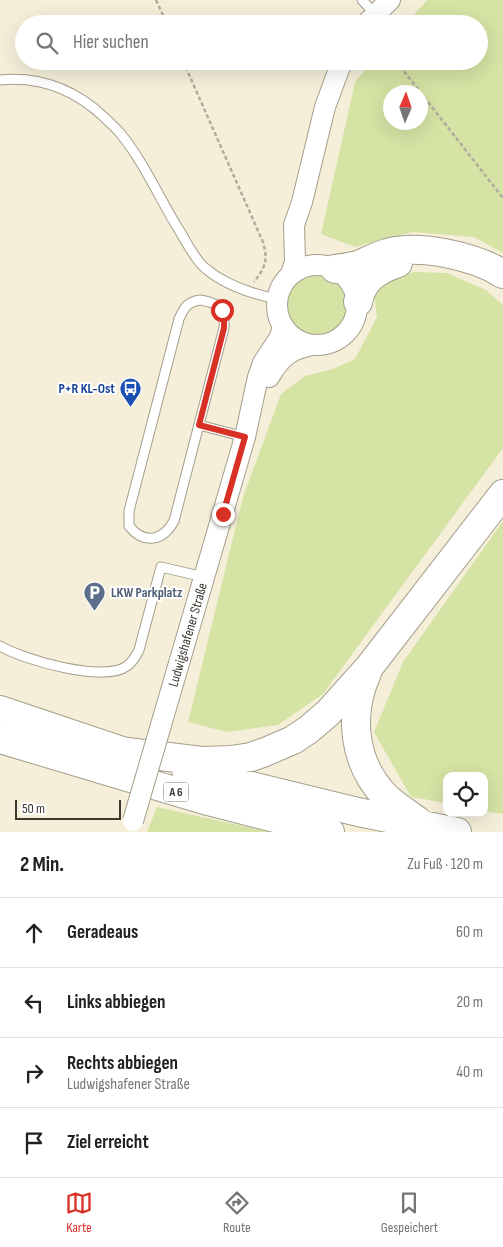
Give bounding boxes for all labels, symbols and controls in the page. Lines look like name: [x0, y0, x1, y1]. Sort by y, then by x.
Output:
search box: [15, 15, 488, 70]
icon: search: [33, 29, 61, 57]
text: Hier suchen: [73, 31, 149, 54]
north arrow: [383, 85, 428, 130]
route start: [211, 299, 234, 322]
bus stop icon: P+R KL-Ost: [119, 376, 143, 407]
place label: P+R KL-Ost: [58, 380, 115, 397]
route end: [212, 503, 235, 526]
parking icon: LKW Parkplatz: [83, 580, 107, 611]
street label: Ludwigshafener Straße: [165, 581, 211, 689]
place label: LKW Parkplatz: [111, 584, 183, 601]
map controls: [443, 772, 488, 817]
button: locate: [443, 772, 488, 817]
road number: A 6: [164, 782, 188, 802]
scale bar: [15, 797, 121, 820]
text: 50 m: [22, 800, 45, 817]
text: 2 Min.: [20, 852, 64, 877]
text: Zu Fuß · 120 m: [407, 855, 483, 874]
icon: ahead: [20, 919, 48, 947]
text: Geradeaus: [67, 921, 138, 944]
text: 60 m: [456, 923, 483, 942]
icon: left: [20, 989, 48, 1017]
text: Links abbiegen: [67, 991, 165, 1014]
text: 20 m: [456, 993, 483, 1012]
text: Rechts abbiegen: [67, 1052, 178, 1075]
icon: right: [20, 1059, 48, 1087]
text: 40 m: [456, 1063, 483, 1082]
text: Ludwigshafener Straße: [67, 1075, 190, 1094]
icon: arrive: [20, 1129, 48, 1157]
text: Ziel erreicht: [67, 1131, 149, 1154]
tab: Karte: [65, 1189, 93, 1236]
tab: Route: [223, 1189, 251, 1236]
tab: Gespeichert: [381, 1189, 438, 1236]

